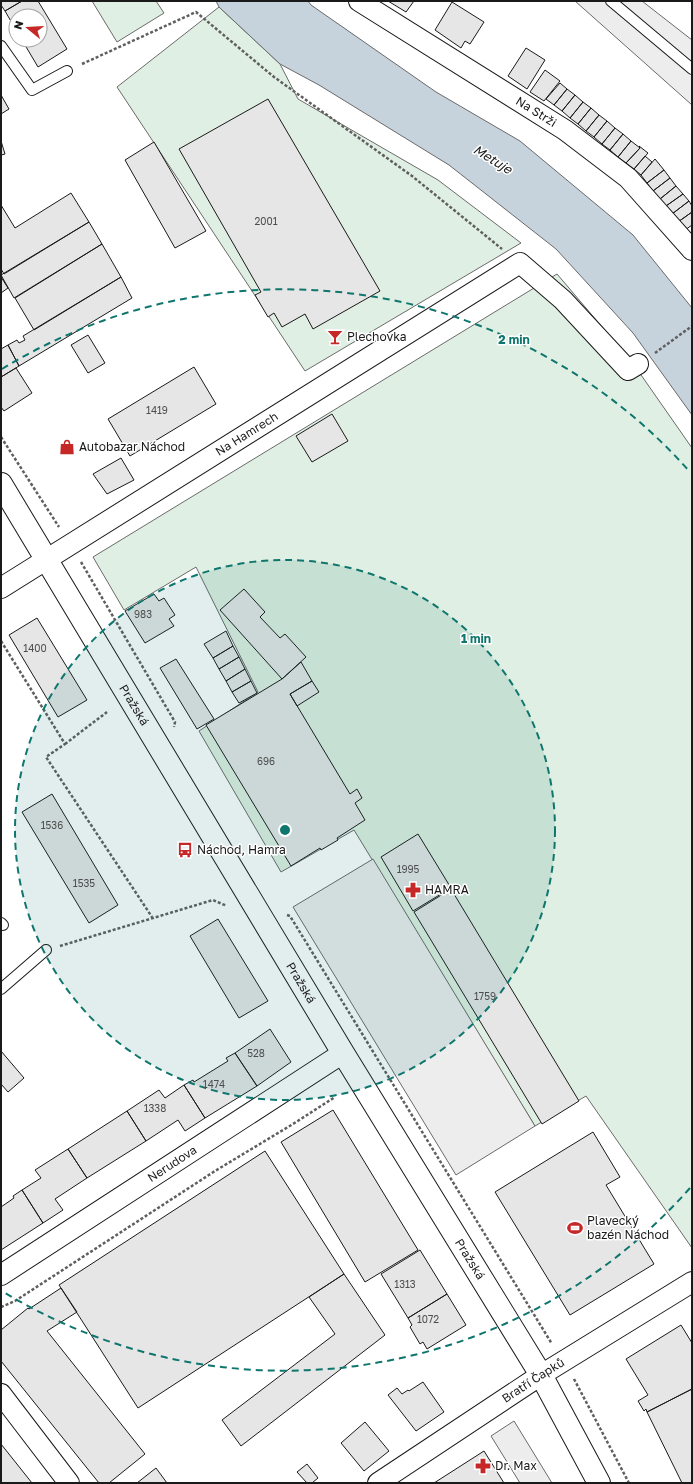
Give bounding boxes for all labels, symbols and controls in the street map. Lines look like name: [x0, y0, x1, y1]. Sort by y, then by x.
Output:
north arrow: [8, 8, 48, 48]
text: N: [11, 19, 25, 31]
street label: Na Strži: [513, 93, 560, 130]
water label: Metuje: [471, 141, 517, 178]
house number: 2001: [254, 215, 278, 227]
bar icon: Plechovka: [326, 328, 344, 346]
place label: Plechovka: [347, 329, 407, 344]
text: 2 min: [498, 332, 530, 347]
house number: 1419: [146, 404, 168, 416]
street label: Na Hamrech: [212, 408, 281, 459]
shop icon: Autobazar Náchod: [58, 438, 76, 456]
place label: Autobazar Náchod: [79, 439, 185, 454]
house number: 983: [134, 608, 152, 620]
text: 1 min: [461, 631, 491, 646]
house number: 1400: [23, 642, 47, 654]
street label: Pražská: [116, 682, 152, 728]
house number: 696: [257, 755, 275, 767]
house number: 1536: [41, 819, 63, 831]
centre of rings: [278, 823, 292, 837]
bus stop icon: Náchod, Hamra: [176, 841, 194, 859]
place label: Náchod, Hamra: [197, 842, 286, 857]
house number: 1995: [397, 863, 420, 875]
house number: 1535: [73, 877, 95, 889]
pharmacy icon: HAMRA: [404, 881, 422, 899]
place label: HAMRA: [425, 882, 469, 897]
street label: Pražská: [283, 959, 319, 1006]
house number: 1759: [474, 990, 496, 1002]
house number: 528: [247, 1047, 265, 1059]
house number: 1474: [203, 1078, 225, 1090]
house number: 1338: [144, 1102, 166, 1114]
street label: Nerudova: [144, 1142, 199, 1185]
place label: Plavecký bazén Náchod: [587, 1213, 669, 1242]
sports icon: Plavecký bazén Náchod: [566, 1219, 584, 1237]
street label: Pražská: [452, 1236, 488, 1282]
house number: 1313: [394, 1278, 416, 1290]
house number: 1072: [417, 1313, 439, 1325]
street label: Bratří Čapků: [499, 1354, 567, 1406]
pharmacy icon: Dr. Max: [474, 1457, 492, 1475]
place label: Dr. Max: [495, 1458, 537, 1473]

